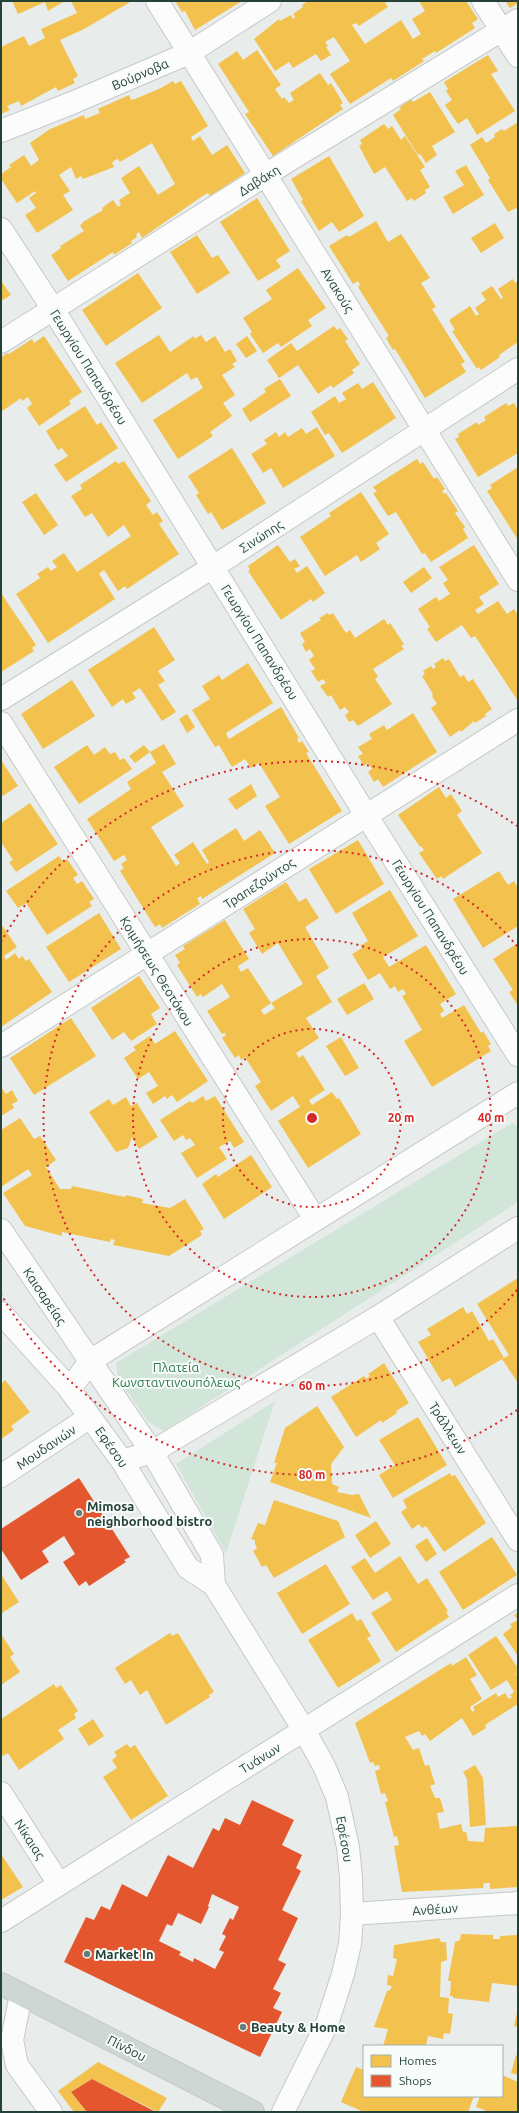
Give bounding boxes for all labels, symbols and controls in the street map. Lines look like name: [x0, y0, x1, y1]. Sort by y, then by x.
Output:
street label: Βούρνοβα: [109, 56, 171, 92]
street label: Δαβάκη: [236, 162, 282, 198]
street label: Ανακούς: [318, 265, 357, 315]
street label: Γεωργίου Παπανδρέου: [48, 307, 130, 427]
street label: Σινώπης: [237, 517, 286, 556]
street label: Γεωργίου Παπανδρέου: [219, 582, 301, 702]
street label: Τραπεζούντος: [221, 855, 298, 912]
street label: Γεωργίου Παπανδρέου: [390, 857, 472, 977]
street label: Κοιμήσεως Θεοτόκου: [117, 914, 196, 1029]
centre of rings: [305, 1111, 319, 1125]
text: 20 m: [388, 1111, 414, 1124]
text: 40 m: [478, 1111, 504, 1124]
street label: Καισαρείας: [20, 1265, 69, 1328]
park label: Πλατεία Κωνσταντινουπόλεως: [112, 1360, 240, 1390]
text: 60 m: [299, 1379, 325, 1392]
street label: Τράλλεων: [426, 1399, 470, 1457]
street label: Μουδανιών: [14, 1422, 79, 1472]
street label: Εφέσου: [93, 1424, 131, 1470]
text: 80 m: [299, 1468, 325, 1481]
place label: Mimosa neighborhood bistro: [87, 1499, 212, 1528]
marker: Mimosa neighborhood bistro: [74, 1508, 84, 1518]
street label: Τυάνων: [237, 1740, 284, 1776]
street label: Εφέσου: [334, 1815, 356, 1863]
street label: Νίκαιας: [11, 1817, 48, 1862]
street label: Ανθέων: [412, 1900, 459, 1918]
place label: Market In: [95, 1947, 154, 1961]
marker: Market In: [82, 1949, 92, 1959]
place label: Beauty & Home: [251, 2020, 345, 2034]
marker: Beauty & Home: [238, 2022, 248, 2032]
street label: Πίνδου: [105, 2032, 149, 2064]
legend: [363, 2045, 503, 2097]
text: Homes: [399, 2054, 437, 2067]
text: Shops: [399, 2074, 431, 2087]

